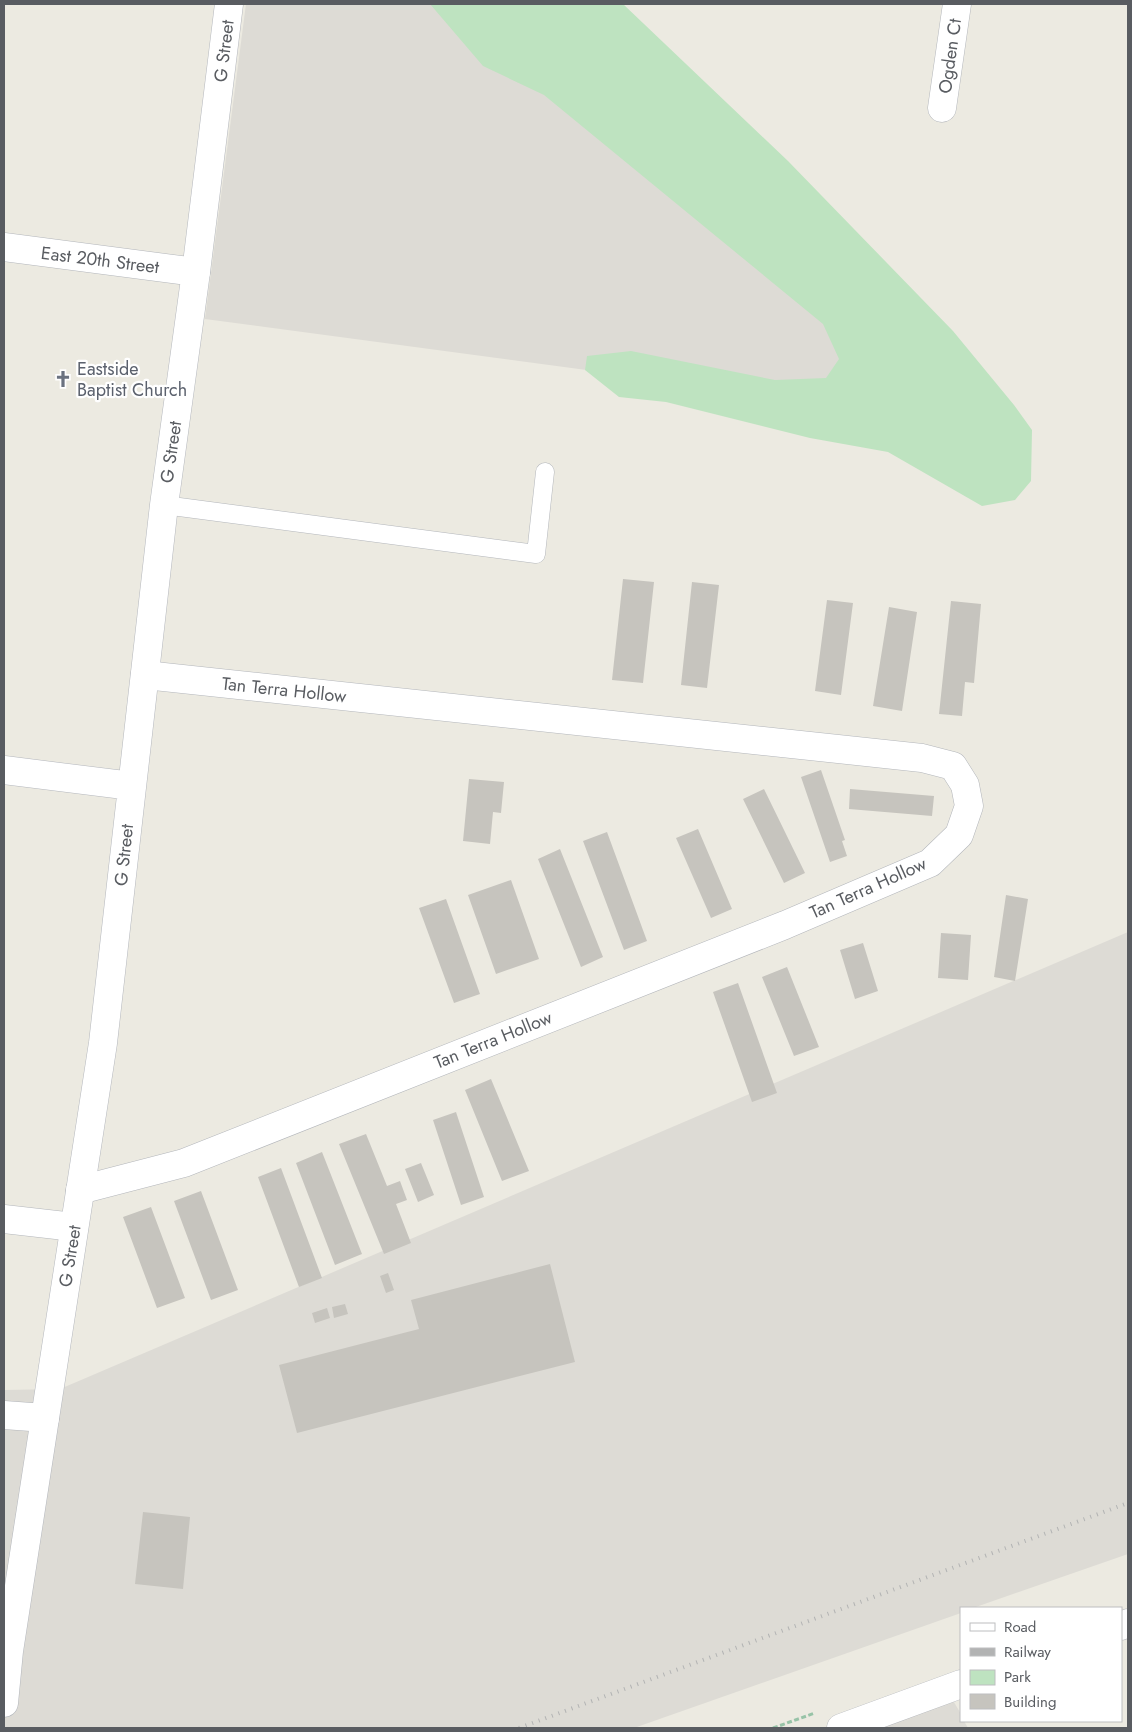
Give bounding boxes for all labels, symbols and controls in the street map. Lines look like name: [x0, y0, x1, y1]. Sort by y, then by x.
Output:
street label: Ogden Ct: [932, 16, 968, 95]
street label: G Street: [207, 18, 241, 84]
street label: East 20th Street: [40, 240, 161, 280]
place label: Eastside Baptist Church: [77, 356, 187, 403]
church icon: Eastside Baptist Church: [53, 369, 73, 389]
street label: G Street: [154, 419, 188, 485]
street label: Tan Terra Hollow: [220, 671, 348, 710]
street label: G Street: [108, 822, 140, 887]
street label: Tan Terra Hollow: [806, 850, 931, 925]
street label: Tan Terra Hollow: [430, 1004, 557, 1075]
street label: G Street: [52, 1223, 88, 1289]
legend: [960, 1607, 1122, 1722]
text: Road: [1004, 1616, 1036, 1638]
text: Railway: [1004, 1641, 1051, 1663]
text: Park: [1004, 1666, 1031, 1688]
text: Building: [1004, 1691, 1056, 1713]

